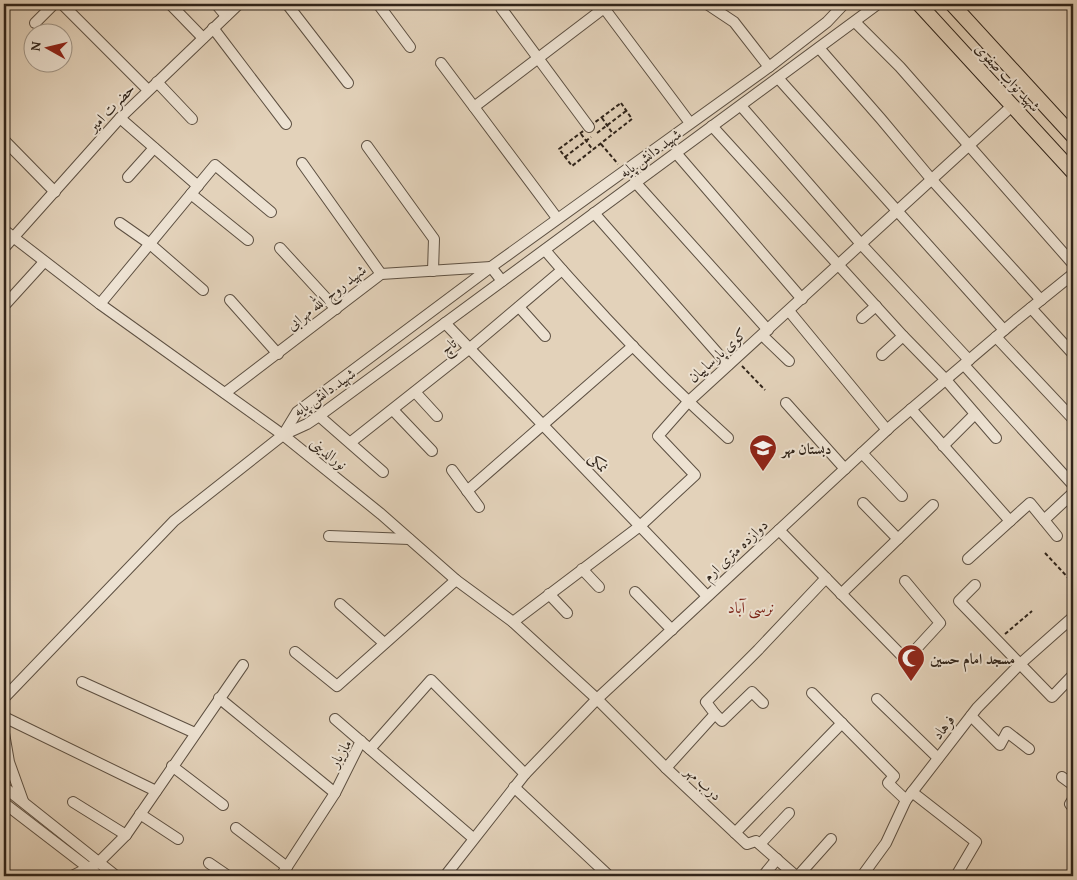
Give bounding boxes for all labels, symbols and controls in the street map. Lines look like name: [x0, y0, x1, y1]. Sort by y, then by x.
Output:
north arrow: [22, 22, 72, 72]
street label: شهید نواب صفوی: [971, 38, 1045, 116]
text: N: [25, 40, 46, 52]
street label: حضرت امیر: [81, 78, 139, 137]
street label: شهید دانش پایه: [615, 123, 686, 183]
street label: شهید روح الله مهرابی: [281, 258, 372, 337]
street label: کوی پارساییان: [683, 323, 752, 388]
street label: تاچ: [435, 333, 463, 362]
street label: شهید دانش پایه: [289, 363, 360, 422]
street label: نورالدینی: [306, 432, 352, 474]
school or university icon: دبستان مهر: [748, 433, 778, 472]
place label: دبستان مهر: [780, 438, 831, 459]
street label: نمکی: [583, 447, 614, 478]
street label: دوازده متری ارم: [698, 514, 774, 588]
district label: نرسی آباد: [728, 595, 774, 619]
mosque icon: مسجد امام حسین: [896, 643, 926, 682]
place label: مسجد امام حسین: [930, 648, 1015, 672]
street label: فرهاد: [927, 710, 959, 744]
street label: مازیار: [322, 735, 357, 773]
street label: درب مهر: [680, 759, 727, 805]

